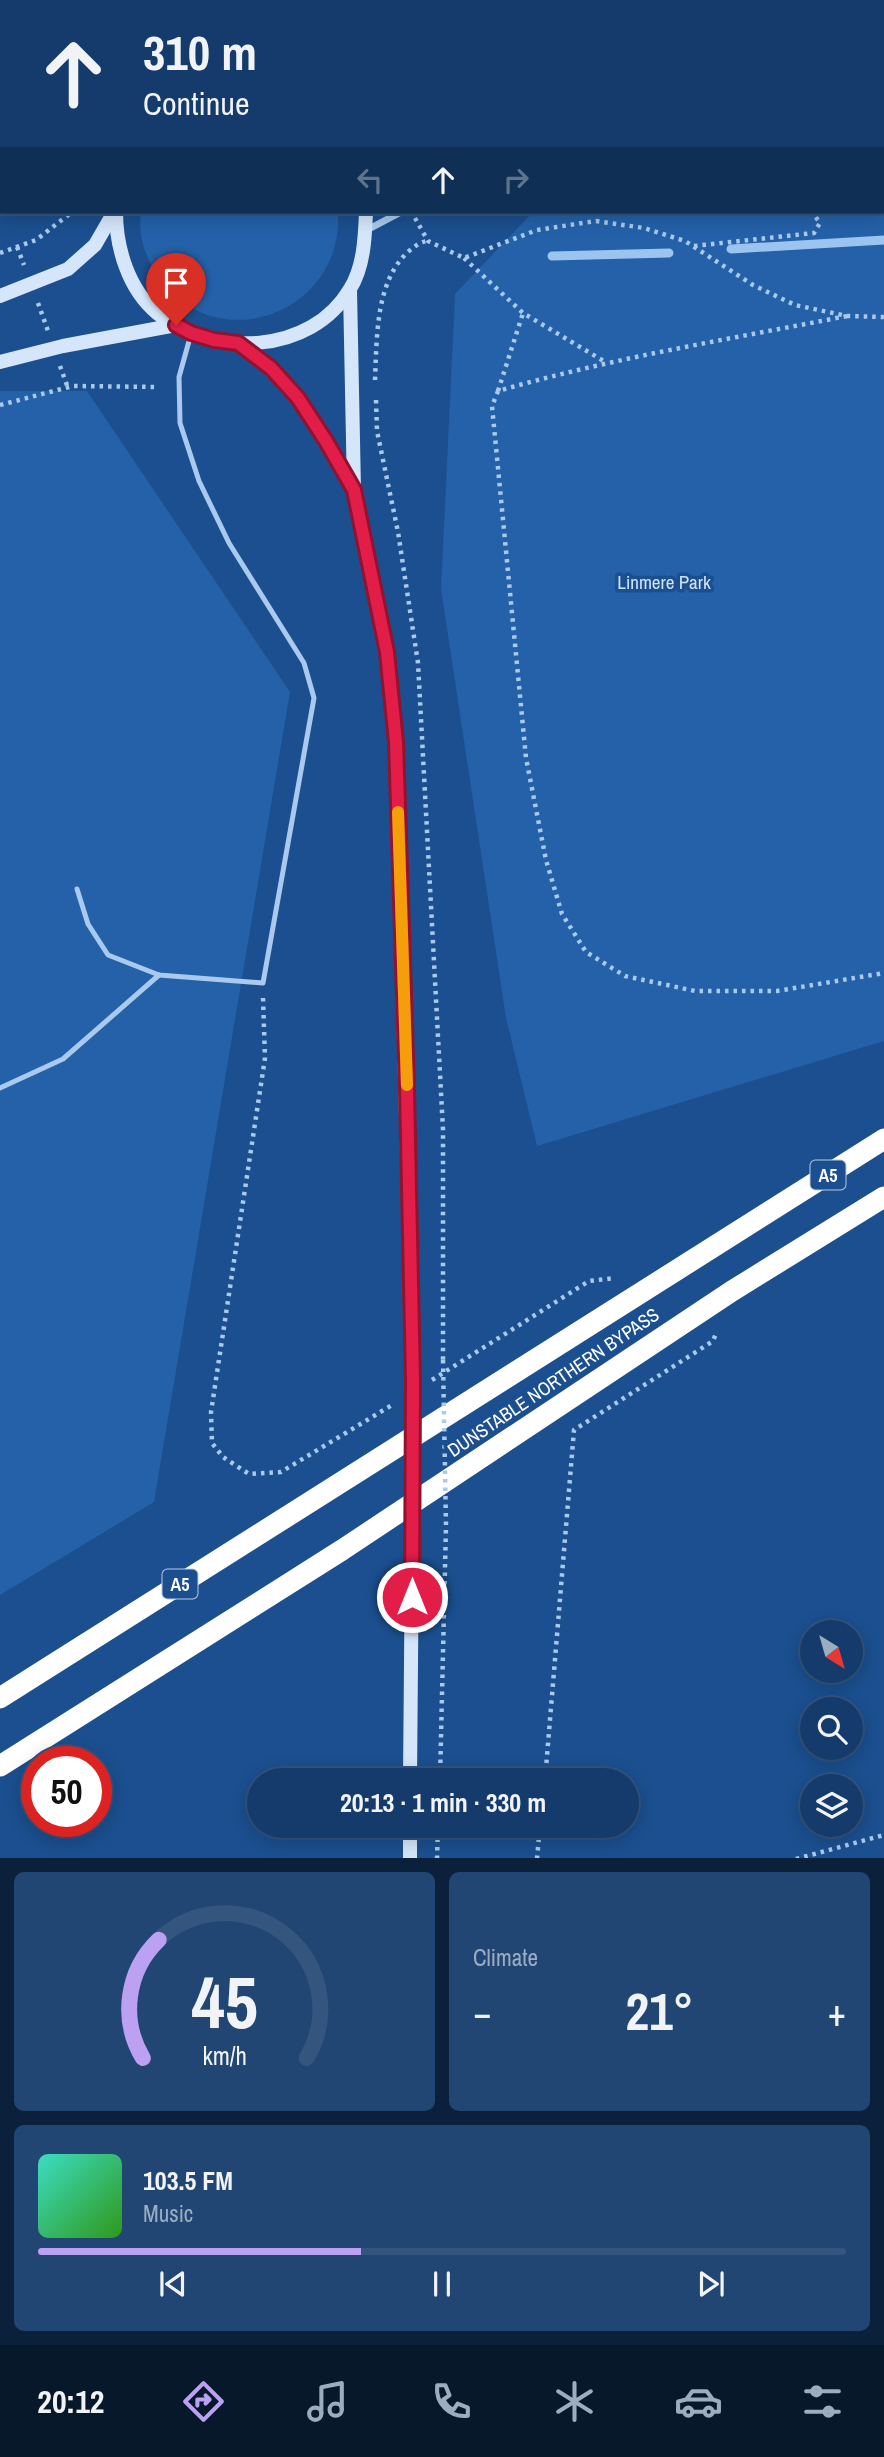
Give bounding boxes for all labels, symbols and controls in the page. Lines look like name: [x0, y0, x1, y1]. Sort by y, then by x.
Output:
text: 310 m: [143, 19, 257, 85]
icon: ahead: [28, 28, 119, 119]
text: Continue: [143, 82, 250, 125]
icon: left: [351, 161, 389, 199]
icon: ahead: [424, 161, 462, 199]
icon: right: [497, 161, 535, 199]
pin: [146, 253, 206, 325]
icon: arrive: [157, 264, 195, 302]
park label: Linmere Park: [617, 569, 711, 595]
road number: A5: [810, 1160, 846, 1190]
street label: DUNSTABLE NORTHERN BYPASS: [442, 1301, 664, 1463]
position arrow: [375, 1560, 449, 1634]
road number: A5: [162, 1569, 198, 1598]
north arrow: [800, 1620, 863, 1684]
map controls: [800, 1620, 863, 1837]
button: search: [800, 1697, 863, 1760]
speed limit sign: 50: [21, 1746, 112, 1837]
button: layers: [800, 1774, 863, 1837]
text: 20:13 · 1 min · 330 m: [340, 1785, 546, 1820]
text: Climate: [473, 1942, 538, 1973]
text: 45: [191, 1953, 258, 2051]
text: 21°: [625, 1976, 694, 2046]
text: −: [473, 1987, 491, 2038]
text: +: [828, 1987, 846, 2038]
text: km/h: [202, 2038, 247, 2072]
text: 103.5 FM: [143, 2163, 233, 2198]
text: Music: [143, 2198, 193, 2229]
icon: previous: [154, 2265, 192, 2303]
icon: pause: [423, 2265, 461, 2303]
icon: next: [692, 2265, 730, 2303]
icon: directions: [179, 2377, 228, 2426]
icon: music: [303, 2377, 352, 2426]
icon: phone: [427, 2377, 476, 2426]
icon: climate: [550, 2377, 599, 2426]
icon: car: [674, 2377, 723, 2426]
icon: filters: [798, 2377, 847, 2426]
text: 20:12: [37, 2380, 104, 2423]

